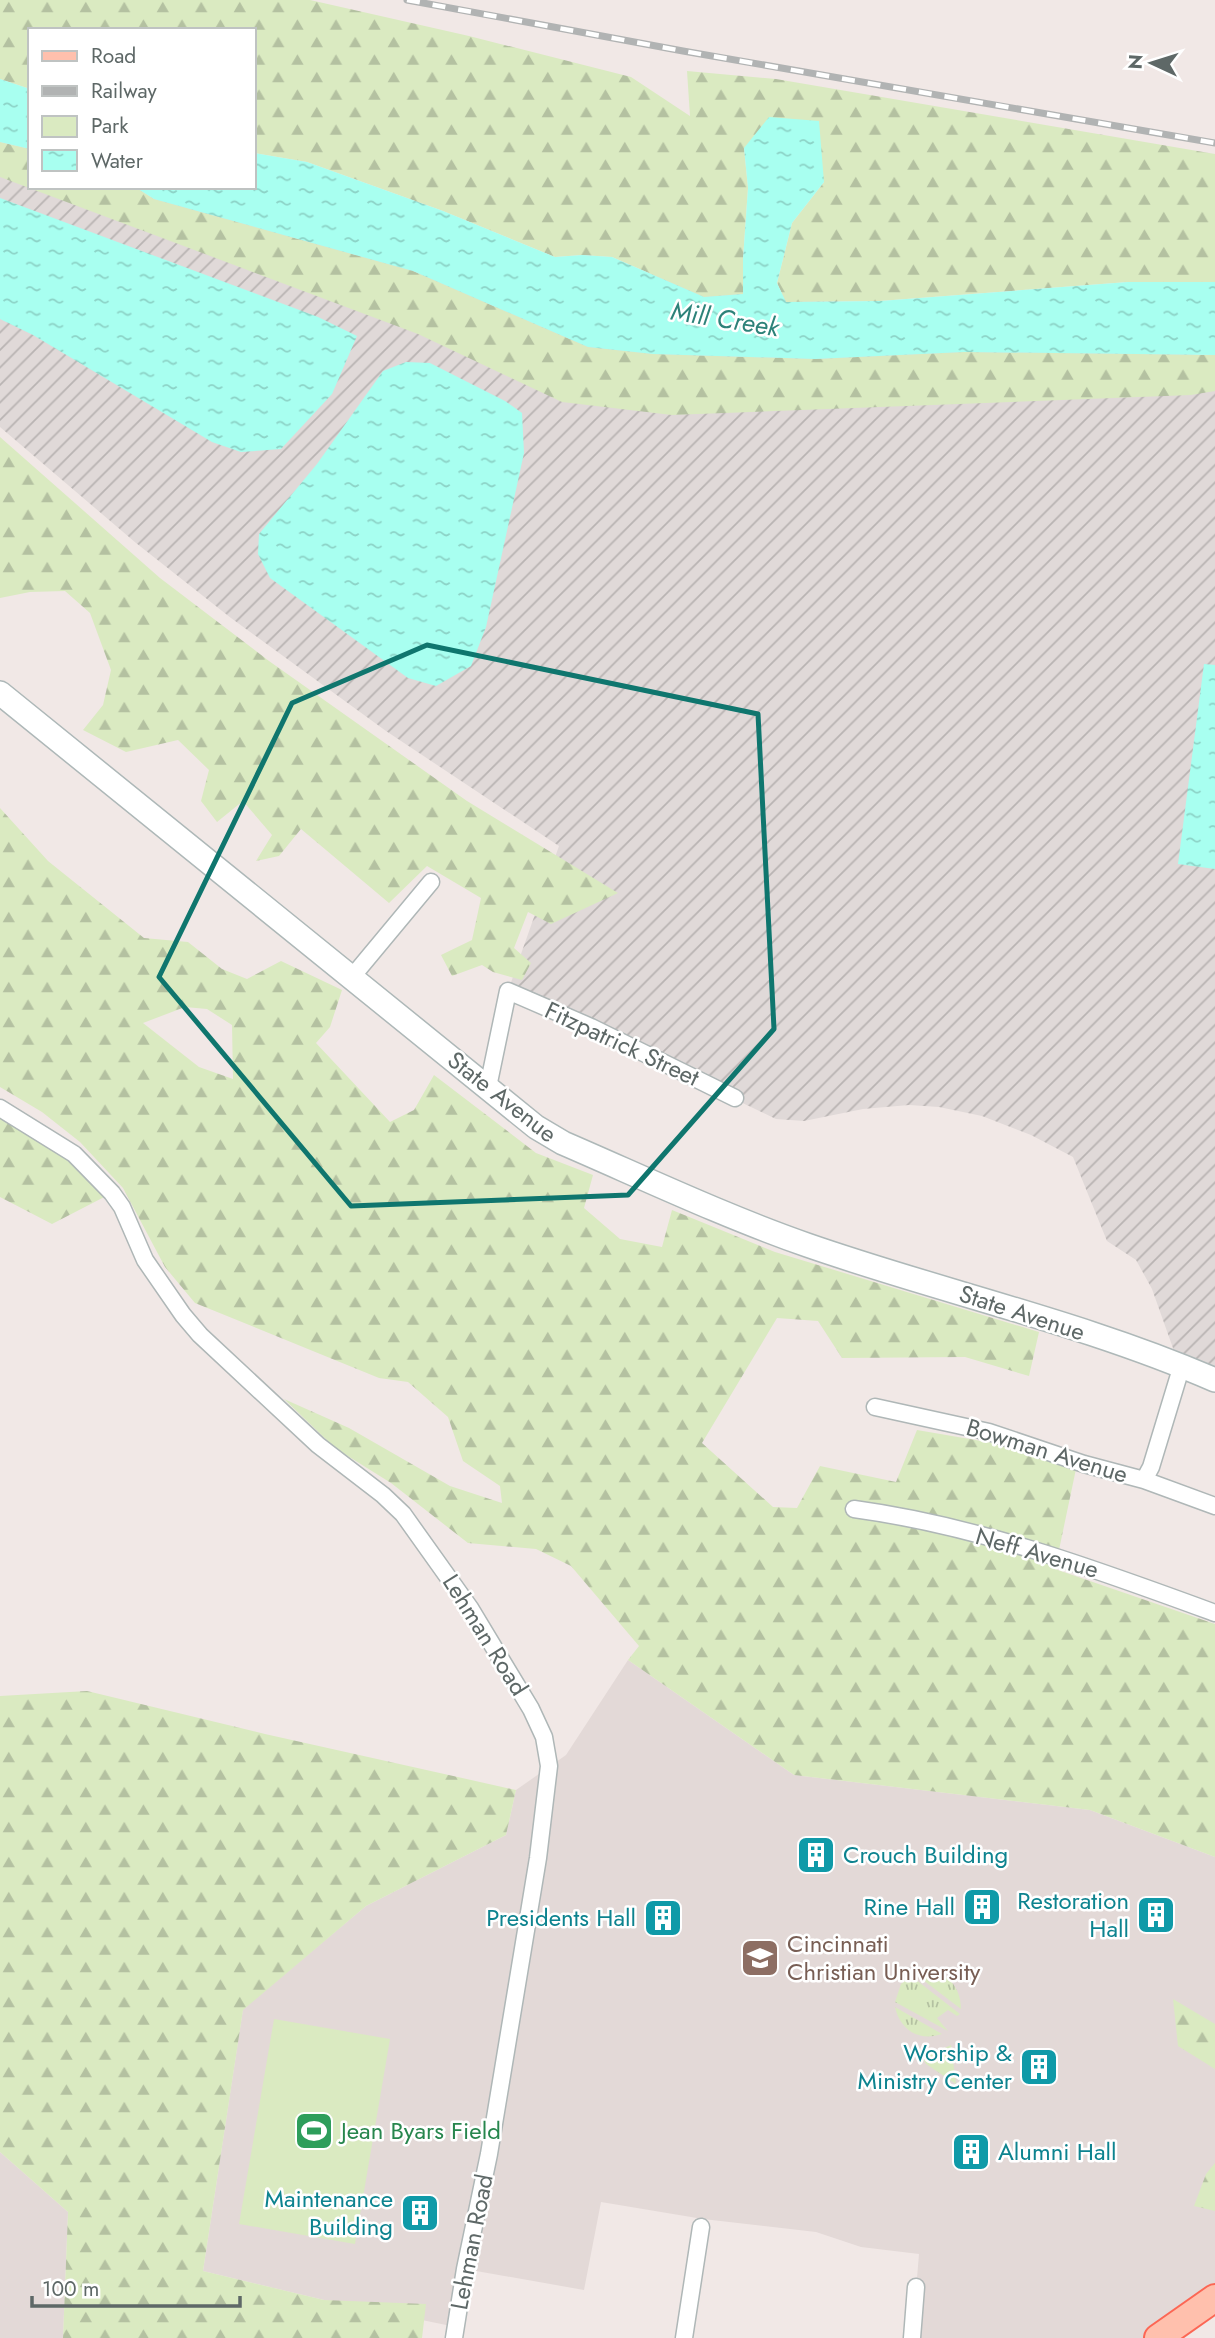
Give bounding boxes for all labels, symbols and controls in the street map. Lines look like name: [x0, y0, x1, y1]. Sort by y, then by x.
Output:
legend: [28, 28, 256, 189]
north arrow: [1117, 28, 1187, 98]
text: Road: [91, 41, 136, 71]
text: N: [1122, 53, 1150, 70]
text: Railway: [91, 76, 157, 106]
text: Park: [91, 111, 129, 141]
text: Water: [91, 146, 144, 176]
water label: Mill Creek: [668, 292, 784, 347]
street label: Fitzpatrick Street: [539, 992, 705, 1095]
street label: State Avenue: [440, 1043, 565, 1151]
street label: State Avenue: [955, 1276, 1090, 1349]
street label: Bowman Avenue: [962, 1409, 1132, 1492]
street label: Neff Avenue: [971, 1518, 1103, 1587]
street label: Lehman Road: [434, 1567, 537, 1702]
building icon: Crouch Building: [795, 1834, 837, 1876]
place label: Crouch Building: [843, 1837, 1008, 1872]
place label: Restoration Hall: [1017, 1883, 1129, 1946]
building icon: Rine Hall: [961, 1886, 1003, 1928]
place label: Rine Hall: [863, 1889, 955, 1924]
building icon: Restoration Hall: [1135, 1894, 1177, 1936]
building icon: Presidents Hall: [642, 1897, 684, 1939]
place label: Presidents Hall: [486, 1900, 636, 1935]
place label: Cincinnati Christian University: [787, 1926, 981, 1989]
school or university icon: Cincinnati Christian University: [739, 1937, 781, 1979]
place label: Worship & Ministry Center: [858, 2035, 1013, 2098]
building icon: Worship & Ministry Center: [1018, 2046, 1060, 2088]
sports icon: Jean Byars Field: [293, 2110, 335, 2152]
place label: Jean Byars Field: [338, 2113, 501, 2148]
building icon: Alumni Hall: [950, 2131, 992, 2173]
place label: Alumni Hall: [998, 2134, 1116, 2169]
street label: Lehman Road: [441, 2171, 502, 2313]
place label: Maintenance Building: [264, 2181, 393, 2244]
building icon: Maintenance Building: [399, 2192, 441, 2234]
scale bar: [32, 2264, 240, 2308]
text: 100 m: [42, 2274, 99, 2304]

